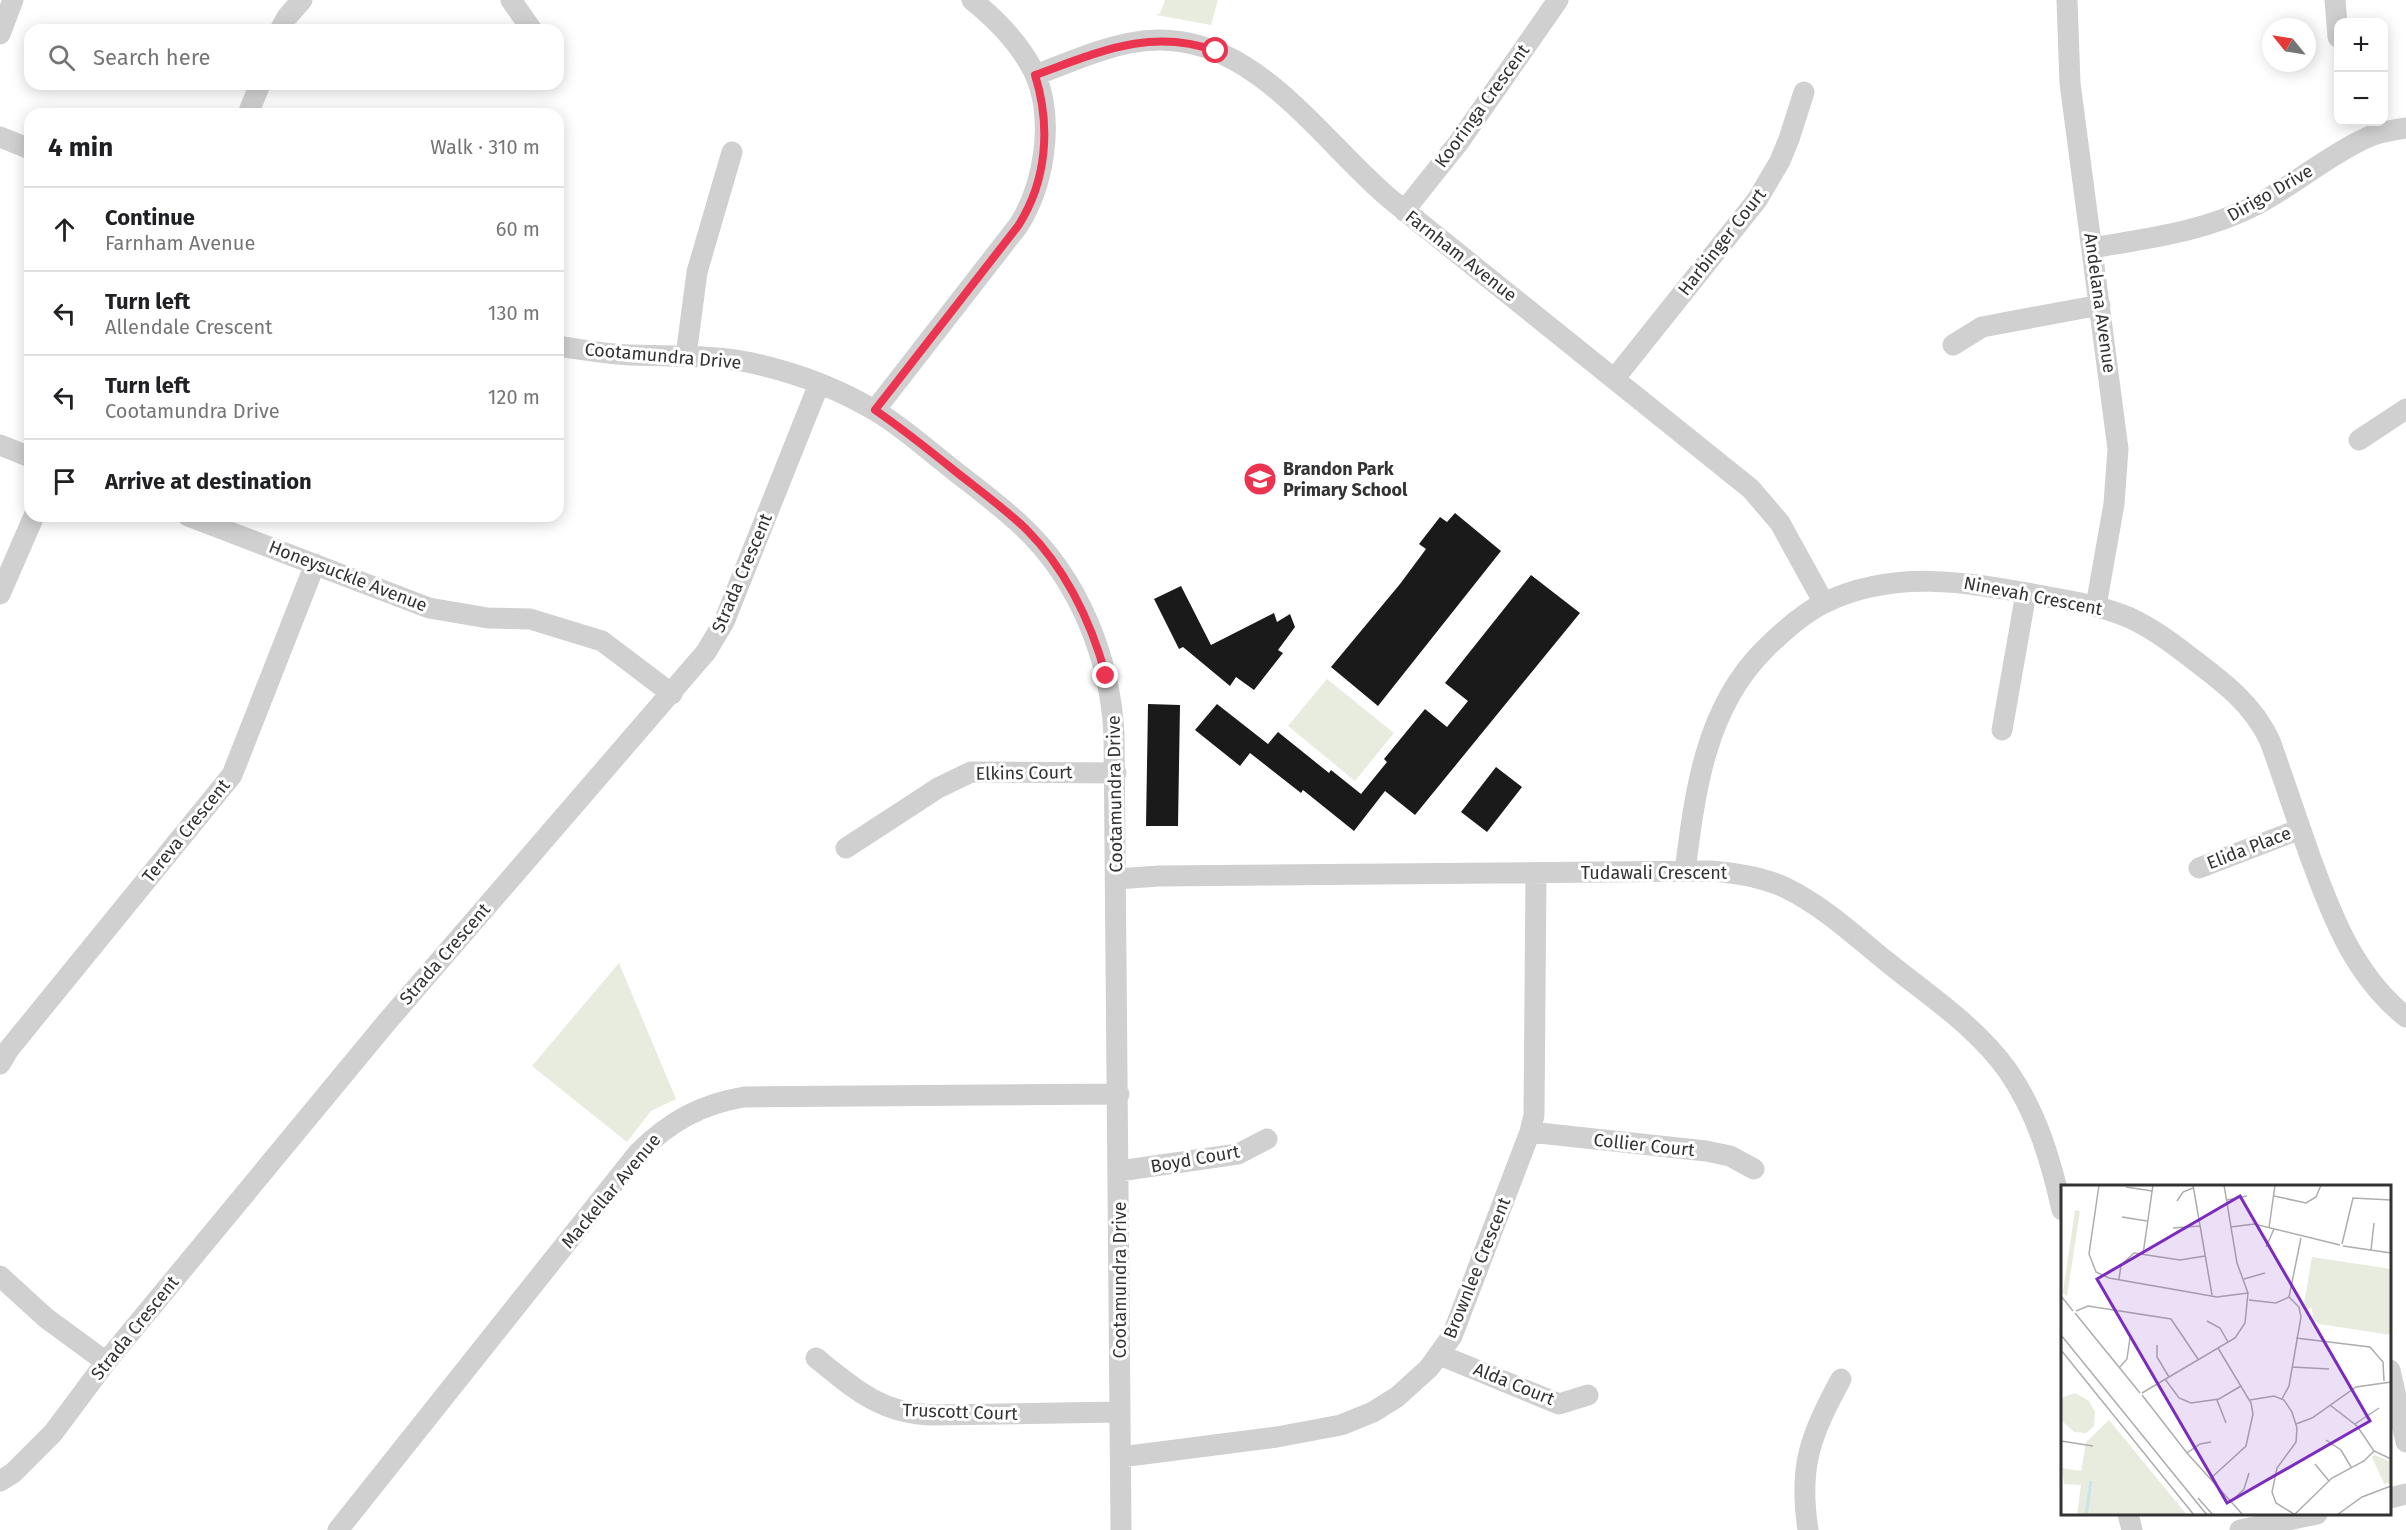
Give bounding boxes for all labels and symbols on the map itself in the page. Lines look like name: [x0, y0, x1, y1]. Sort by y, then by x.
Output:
north arrow: [2262, 18, 2316, 72]
route start: [1202, 37, 1228, 63]
street label: Kooringa Crescent: [1430, 40, 1534, 172]
street label: Dirigo Drive: [2223, 160, 2317, 226]
street label: Harbinger Court: [1673, 184, 1771, 300]
street label: Farnham Avenue: [1401, 206, 1521, 306]
street label: Andelana Avenue: [2079, 232, 2121, 374]
street label: Cootamundra Drive: [584, 338, 742, 374]
place label: Brandon Park Primary School: [1283, 458, 1408, 501]
school or university icon: Brandon Park Primary School: [1242, 461, 1278, 497]
street label: Strada Crescent: [707, 510, 777, 636]
street label: Honeysuckle Avenue: [266, 536, 430, 616]
street label: Ninevah Crescent: [1962, 572, 2105, 620]
route end: [1092, 662, 1118, 688]
street label: Cootamundra Drive: [1103, 715, 1127, 873]
street label: Elkins Court: [975, 761, 1073, 785]
street label: Tereva Crescent: [138, 774, 235, 887]
street label: Elida Place: [2204, 822, 2294, 874]
street label: Tudawali Crescent: [1581, 862, 1728, 884]
street label: Strada Crescent: [395, 898, 495, 1009]
street label: Mackellar Avenue: [557, 1129, 665, 1253]
street label: Collier Court: [1592, 1129, 1696, 1161]
street label: Boyd Court: [1149, 1140, 1242, 1178]
inset map: [2061, 1185, 2391, 1515]
street label: Brownlee Crescent: [1439, 1194, 1516, 1342]
street label: Cootamundra Drive: [1109, 1201, 1131, 1359]
street label: Strada Crescent: [86, 1271, 184, 1384]
street label: Alda Court: [1470, 1358, 1558, 1410]
street label: Truscott Court: [902, 1399, 1018, 1425]

